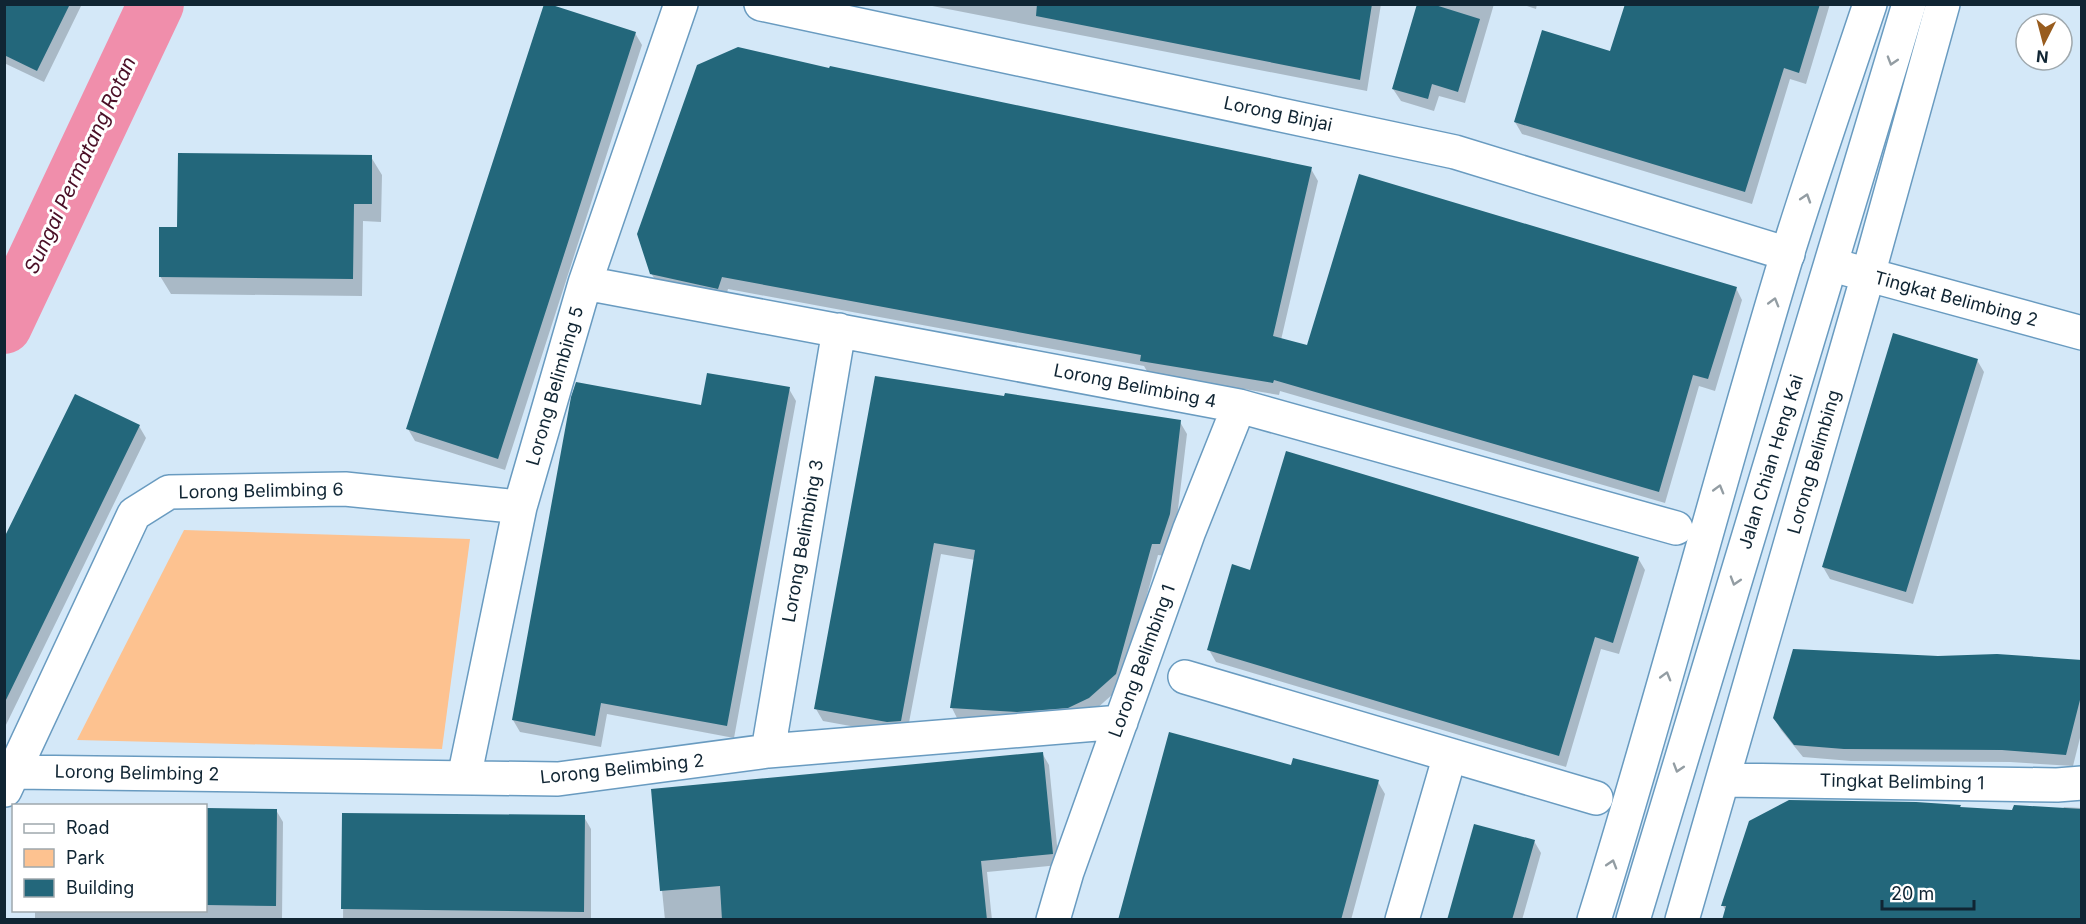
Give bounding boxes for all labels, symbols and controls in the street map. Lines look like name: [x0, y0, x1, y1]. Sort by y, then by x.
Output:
north arrow: [2014, 12, 2074, 72]
text: N: [2035, 46, 2050, 68]
water label: Sungai Permatang Rotan: [19, 53, 141, 277]
one-way arrow: [1887, 55, 1899, 65]
street label: Lorong Binjai: [1222, 92, 1334, 135]
one-way arrow: [1799, 194, 1811, 204]
street label: Tingkat Belimbing 2: [1872, 267, 2040, 330]
one-way arrow: [1767, 297, 1779, 307]
street label: Lorong Belimbing 5: [522, 304, 587, 468]
street label: Lorong Belimbing 4: [1052, 359, 1218, 412]
street label: Jalan Chian Heng Kai: [1734, 372, 1807, 552]
street label: Lorong Belimbing: [1783, 387, 1844, 536]
street label: Lorong Belimbing 3: [778, 458, 827, 624]
street label: Lorong Belimbing 6: [178, 479, 344, 502]
one-way arrow: [1712, 484, 1724, 495]
one-way arrow: [1730, 575, 1742, 586]
street label: Lorong Belimbing 1: [1104, 582, 1179, 740]
one-way arrow: [1659, 672, 1671, 682]
street label: Lorong Belimbing 2: [539, 749, 705, 788]
street label: Lorong Belimbing 2: [54, 761, 220, 784]
one-way arrow: [1673, 762, 1685, 773]
street label: Tingkat Belimbing 1: [1819, 770, 1985, 793]
legend: [12, 804, 207, 912]
text: Road: [66, 817, 109, 838]
text: Park: [66, 847, 105, 868]
one-way arrow: [1605, 859, 1617, 870]
scale bar: [1882, 873, 1974, 911]
text: Building: [66, 877, 134, 898]
text: 20 m: [1891, 883, 1934, 904]

